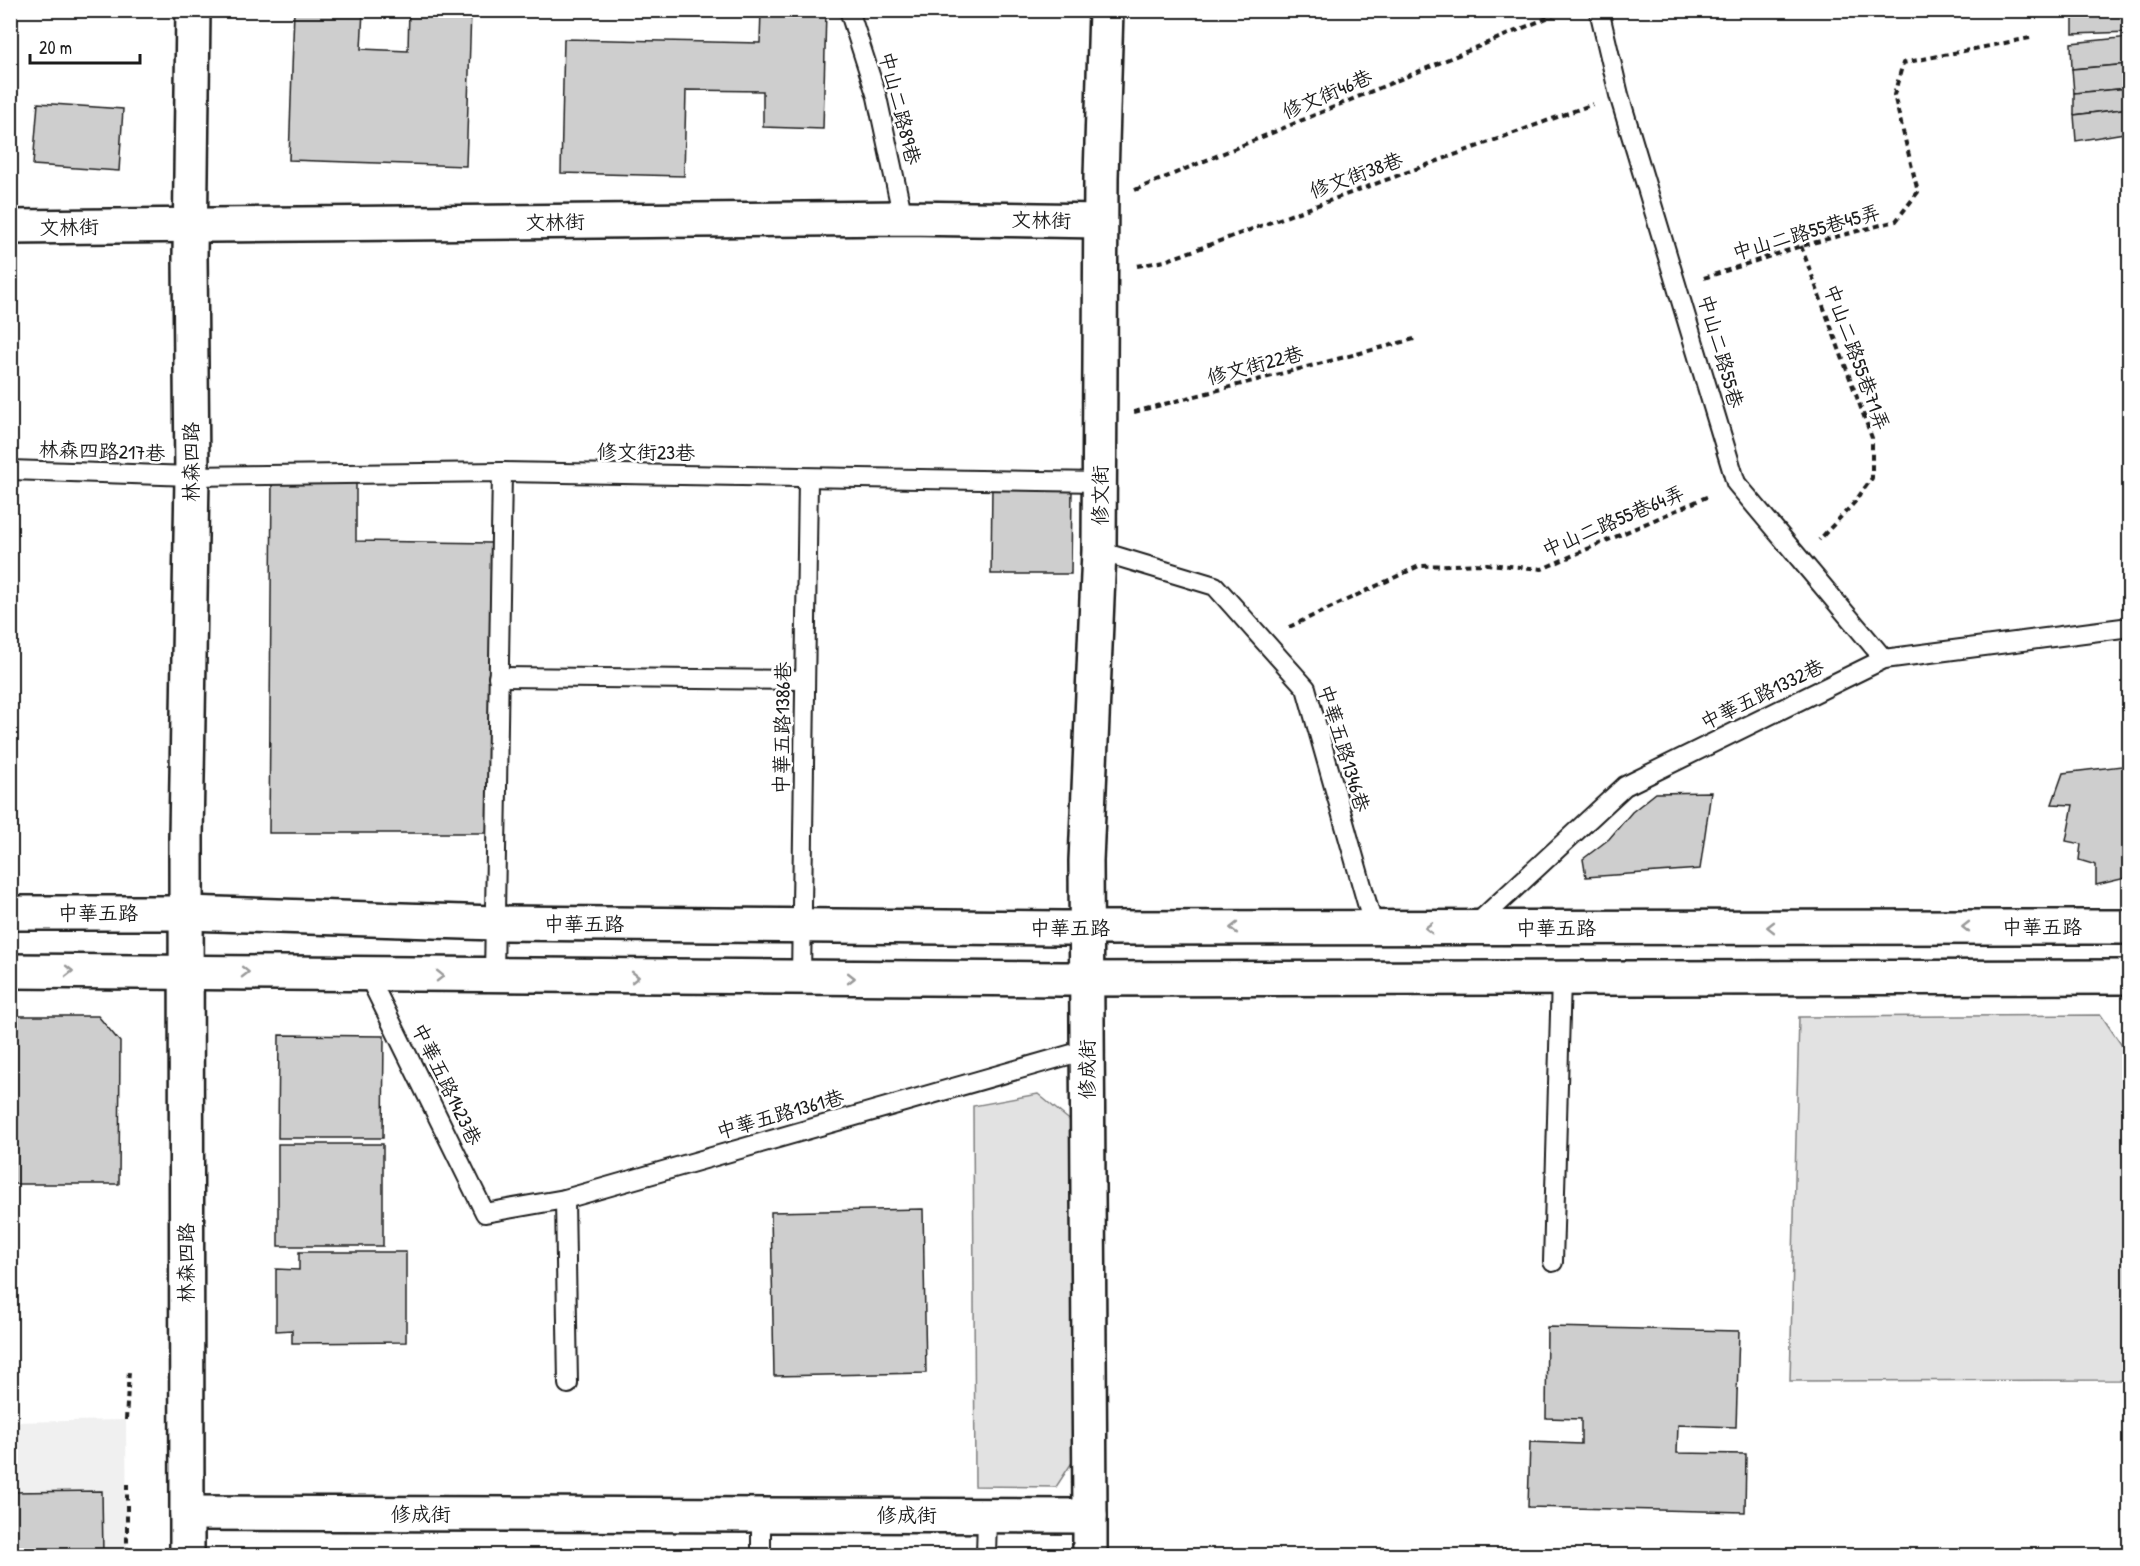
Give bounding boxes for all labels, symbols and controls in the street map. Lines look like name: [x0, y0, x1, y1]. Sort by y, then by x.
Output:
scale bar: [30, 27, 140, 65]
text: 20 m: [39, 35, 72, 60]
street label: 中山二路89巷: [873, 48, 928, 168]
street label: 修文街46巷: [1278, 62, 1377, 125]
street label: 修文街38巷: [1305, 145, 1407, 204]
street label: 中山二路55巷45弄: [1729, 197, 1883, 266]
street label: 文林街: [1011, 205, 1071, 234]
street label: 文林街: [525, 207, 585, 236]
street label: 文林街: [39, 212, 99, 241]
street label: 中山二路55巷71弄: [1818, 280, 1897, 434]
street label: 中山二路55巷: [1692, 291, 1751, 412]
street label: 修文街22巷: [1204, 338, 1307, 390]
street label: 林森四路: [177, 421, 204, 502]
street label: 林森四路217巷: [38, 435, 167, 466]
street label: 修文街23巷: [597, 437, 696, 466]
street label: 修文街: [1086, 465, 1113, 525]
street label: 中山二路55巷64弄: [1537, 478, 1688, 563]
street label: 中華五路1332巷: [1695, 651, 1829, 735]
street label: 中華五路1386巷: [767, 660, 796, 795]
street label: 中華五路1346巷: [1312, 681, 1377, 816]
street label: 中華五路: [58, 899, 139, 926]
street label: 中華五路: [544, 910, 625, 937]
street label: 中華五路: [2002, 913, 2083, 940]
street label: 中華五路: [1030, 914, 1111, 941]
street label: 中華五路: [1516, 914, 1597, 941]
one-way arrow: [1767, 921, 1776, 934]
one-way arrow: [1962, 921, 1971, 933]
one-way arrow: [1230, 922, 1239, 934]
one-way arrow: [1425, 922, 1434, 934]
one-way arrow: [64, 965, 73, 977]
one-way arrow: [241, 966, 250, 979]
one-way arrow: [436, 970, 445, 982]
one-way arrow: [630, 971, 639, 983]
one-way arrow: [846, 972, 855, 984]
street label: 中華五路1423巷: [406, 1018, 489, 1150]
street label: 修成街: [1073, 1039, 1100, 1099]
street label: 中華五路1361巷: [713, 1082, 848, 1145]
street label: 林森四路: [172, 1222, 199, 1303]
street label: 修成街: [391, 1500, 451, 1527]
street label: 修成街: [877, 1501, 937, 1528]

